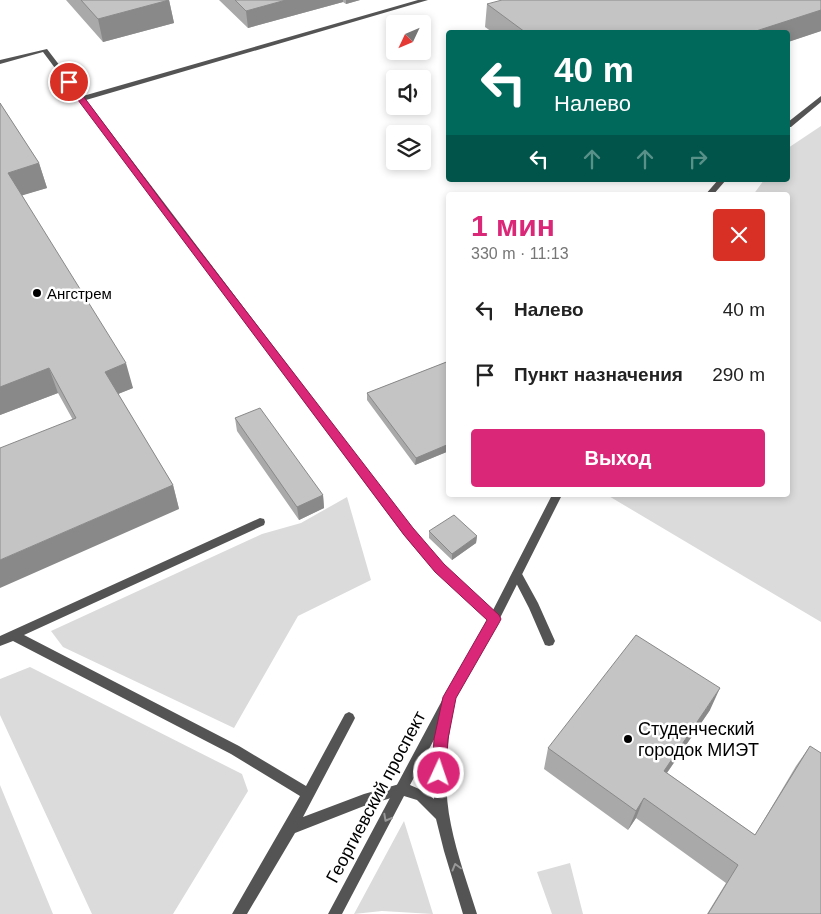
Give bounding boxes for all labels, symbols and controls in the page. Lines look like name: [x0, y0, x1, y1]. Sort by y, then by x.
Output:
north arrow: [386, 15, 431, 60]
map controls: [386, 15, 431, 170]
icon: left: [471, 50, 536, 115]
text: 40 m: [554, 50, 634, 89]
pin: [48, 61, 90, 103]
icon: arrive: [55, 68, 83, 96]
button: sound: [386, 70, 431, 115]
text: Налево: [554, 91, 631, 116]
button: layers: [386, 125, 431, 170]
icon: left: [525, 145, 553, 173]
icon: ahead: [578, 145, 606, 173]
icon: ahead: [631, 145, 659, 173]
icon: right: [684, 145, 712, 173]
text: 1 мин: [471, 209, 555, 242]
button: close: [713, 209, 765, 261]
text: 330 m · 11:13: [471, 245, 569, 262]
place label: Ангстрем: [47, 285, 112, 302]
marker: Ангстрем: [31, 287, 43, 299]
icon: left: [471, 296, 499, 324]
text: Налево: [514, 299, 584, 320]
text: 40 m: [723, 299, 765, 320]
icon: arrive: [471, 361, 499, 389]
text: Пункт назначения: [514, 364, 683, 385]
text: 290 m: [712, 364, 765, 385]
button: Выход: [471, 429, 765, 487]
street label: Георгиевский проспект: [322, 708, 430, 886]
place label: Студенческий городок МИЭТ: [638, 719, 759, 760]
marker: Студенческий городок МИЭТ: [622, 733, 634, 745]
position arrow: [412, 746, 464, 798]
one-way arrow: [383, 813, 393, 822]
one-way arrow: [451, 863, 462, 872]

